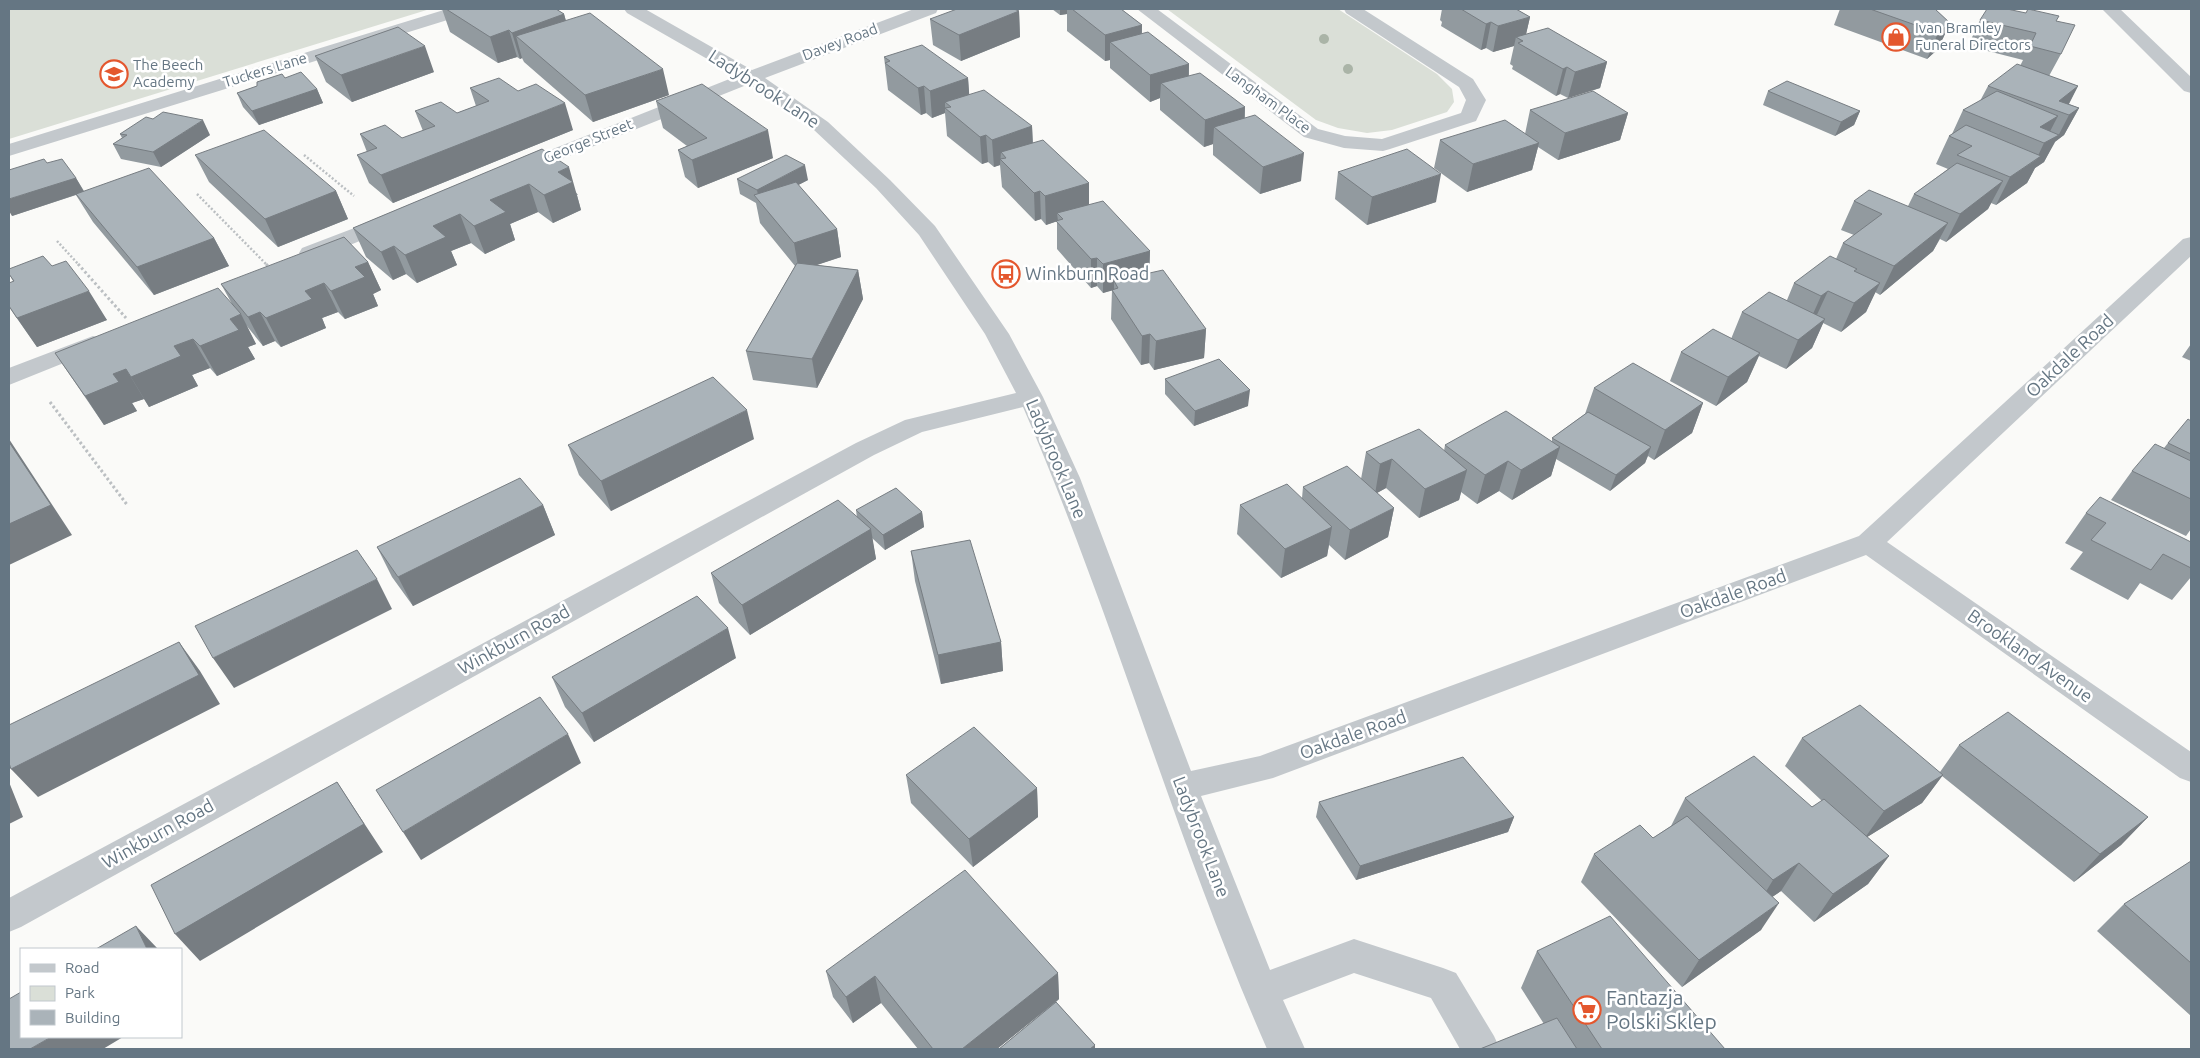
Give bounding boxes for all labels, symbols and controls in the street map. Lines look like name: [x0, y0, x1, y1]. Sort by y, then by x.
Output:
street label: Davey Road: [800, 19, 880, 64]
place label: Ivan Bramley Funeral Directors: [1915, 19, 2031, 53]
shop icon: Ivan Bramley Funeral Directors: [1881, 22, 1911, 52]
street label: Ladybrook Lane: [705, 45, 824, 131]
street label: Tuckers Lane: [221, 49, 309, 90]
place label: The Beech Academy: [133, 56, 203, 90]
school or university icon: The Beech Academy: [99, 59, 129, 89]
street label: Langham Place: [1222, 63, 1314, 136]
street label: George Street: [541, 115, 635, 166]
bus stop icon: Winkburn Road: [991, 259, 1021, 289]
place label: Winkburn Road: [1025, 263, 1149, 283]
street label: Oakdale Road: [2022, 310, 2117, 401]
street label: Ladybrook Lane: [1023, 396, 1091, 521]
street label: Oakdale Road: [1677, 564, 1789, 622]
street label: Winkburn Road: [454, 600, 573, 678]
street label: Brookland Avenue: [1964, 605, 2097, 706]
street label: Oakdale Road: [1297, 705, 1409, 763]
street label: Ladybrook Lane: [1170, 773, 1234, 900]
street label: Winkburn Road: [98, 794, 217, 872]
legend: [20, 948, 182, 1038]
text: Road: [65, 959, 100, 976]
text: Park: [65, 984, 95, 1001]
place label: Fantazja Polski Sklep: [1606, 985, 1717, 1033]
supermarket icon: Fantazja Polski Sklep: [1572, 995, 1602, 1025]
text: Building: [65, 1009, 120, 1026]

